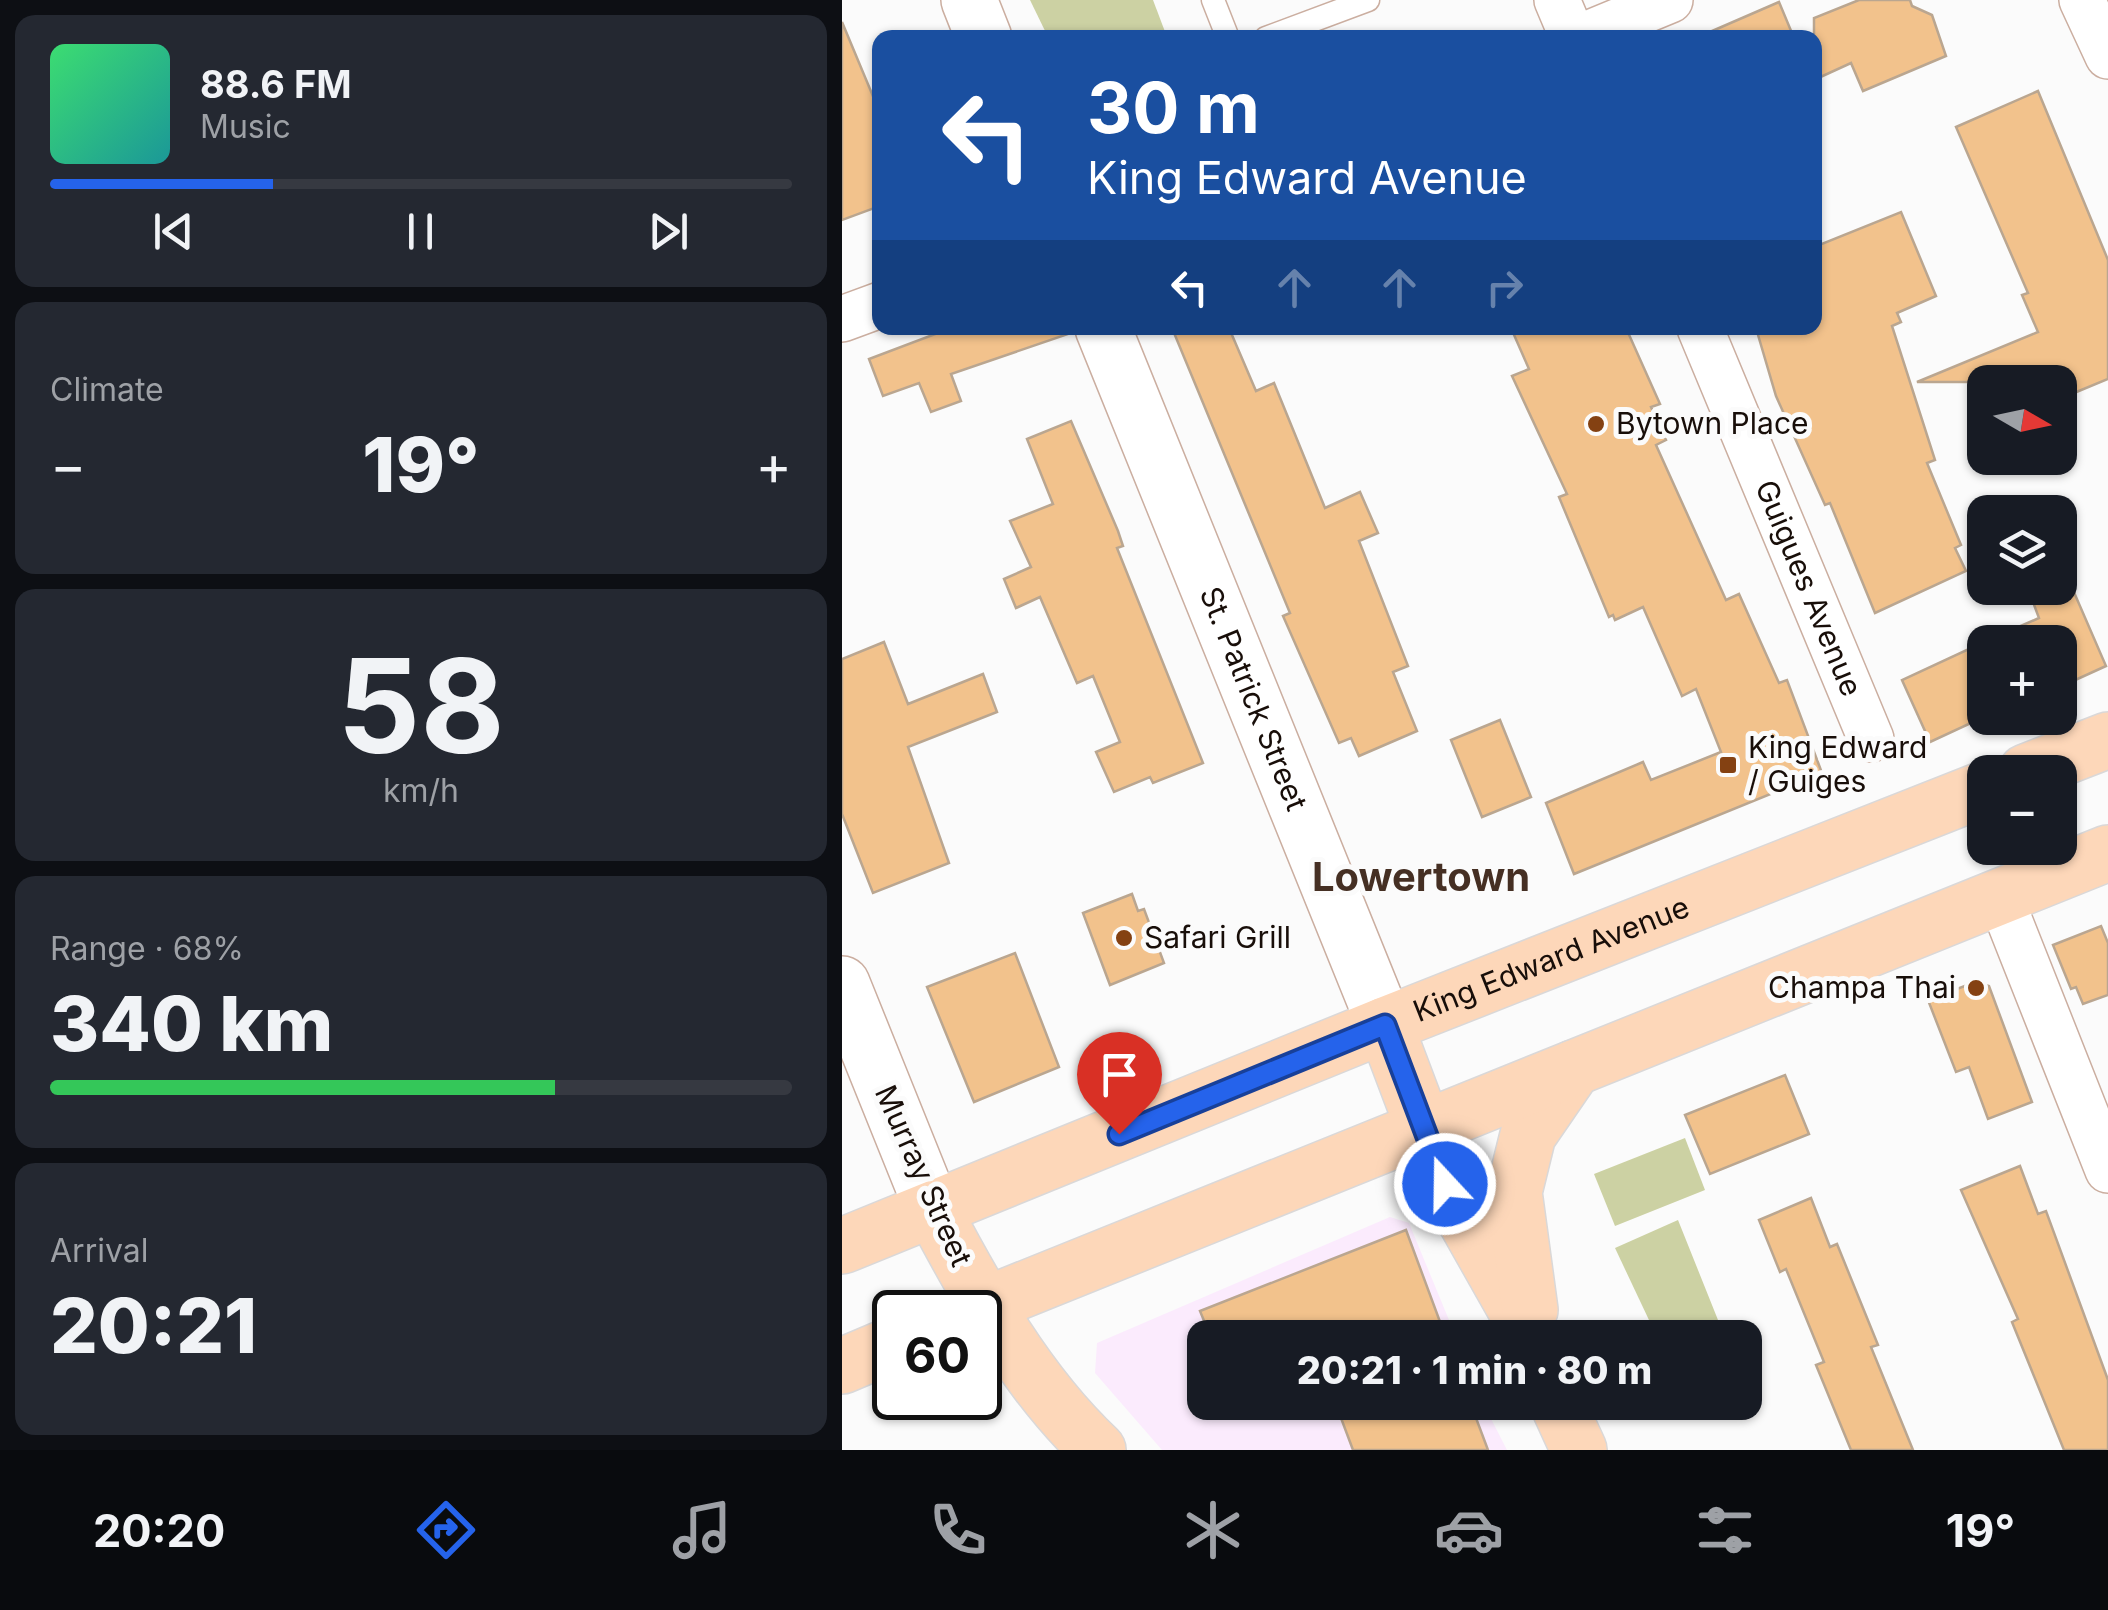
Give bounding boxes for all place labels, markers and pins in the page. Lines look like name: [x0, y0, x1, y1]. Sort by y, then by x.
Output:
place label: Bytown Place: [1616, 405, 1809, 441]
marker: Bytown Place: [1585, 413, 1607, 435]
place label: King Edward / Guiges: [1748, 729, 1927, 799]
marker: King Edward / Guiges: [1717, 754, 1739, 776]
place label: Safari Grill: [1144, 919, 1291, 955]
marker: Safari Grill: [1113, 927, 1135, 949]
place label: Champa Thai: [1768, 969, 1956, 1005]
marker: Champa Thai: [1965, 977, 1987, 999]
pin: [1077, 1032, 1162, 1135]

